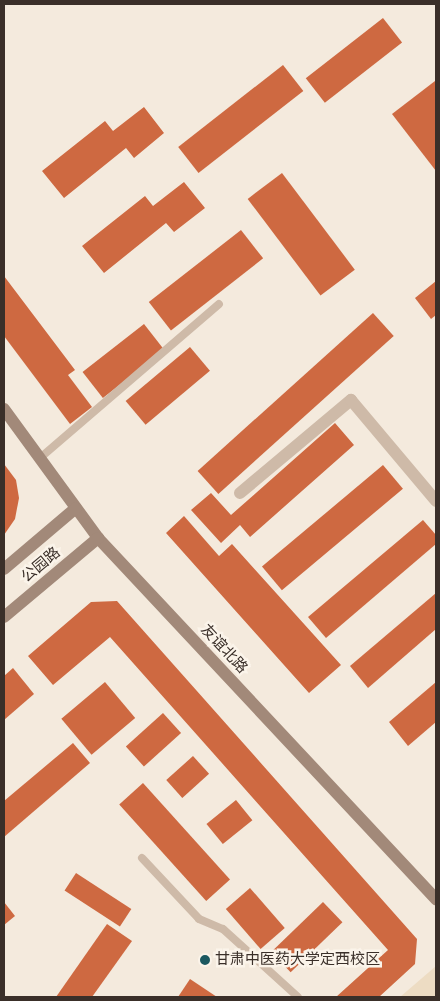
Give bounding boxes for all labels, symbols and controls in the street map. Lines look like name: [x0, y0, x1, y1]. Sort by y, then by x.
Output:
street label: 公园路: [18, 544, 64, 586]
street label: 友谊北路: [197, 621, 251, 677]
place label: 甘肃中医药大学定西校区: [215, 951, 380, 969]
marker: 甘肃中医药大学定西校区: [199, 954, 211, 966]

